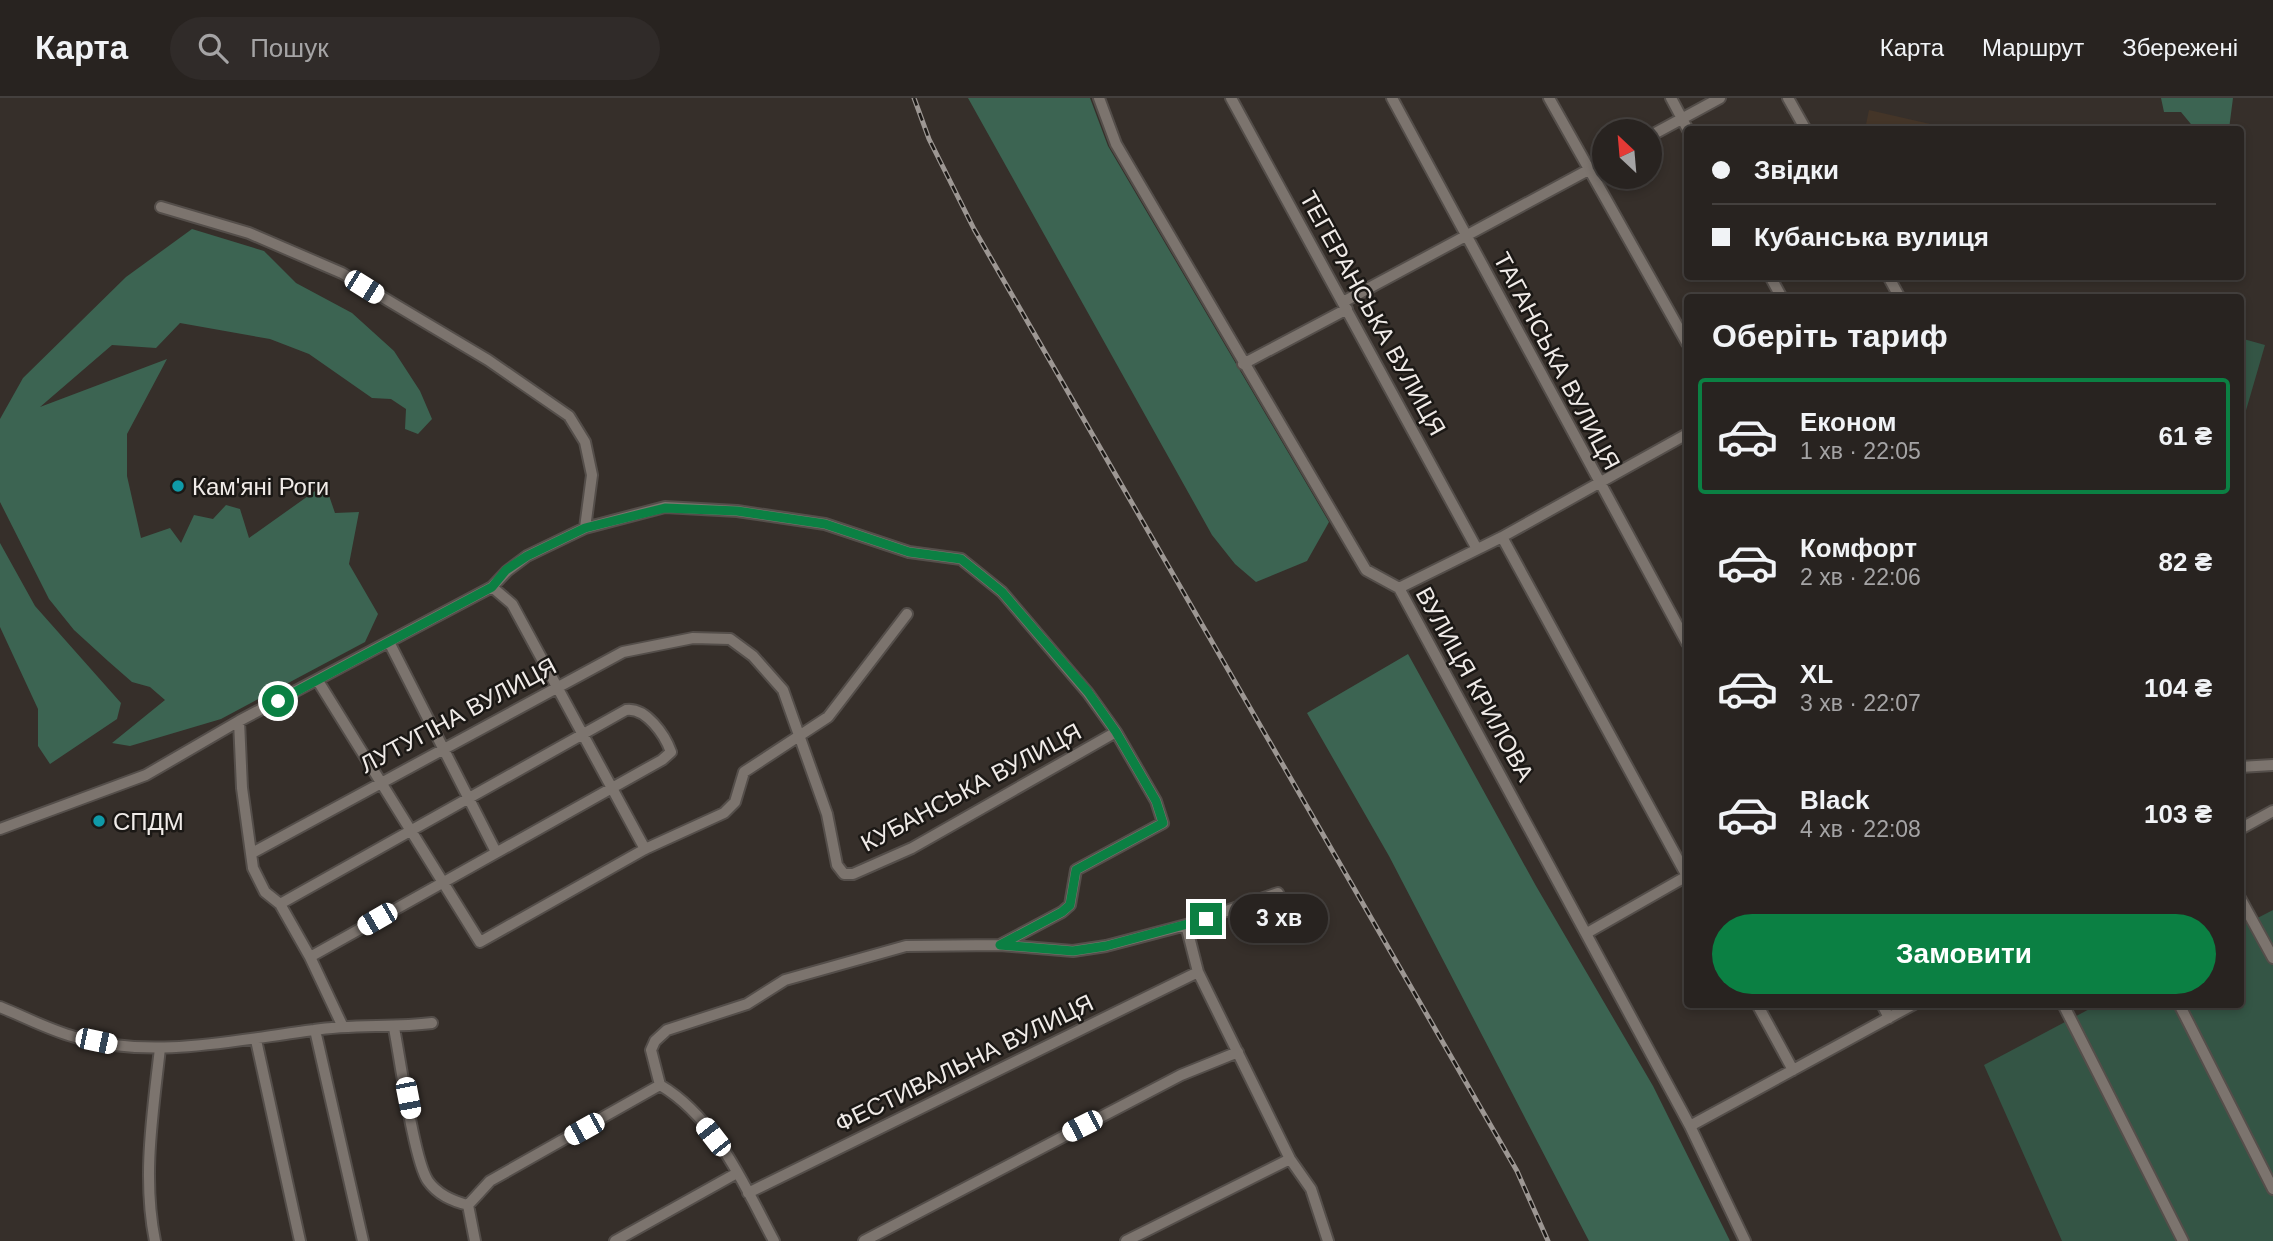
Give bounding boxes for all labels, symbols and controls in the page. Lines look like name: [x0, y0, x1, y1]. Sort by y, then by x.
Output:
search box: [170, 17, 660, 80]
text: Карта: [35, 29, 128, 66]
icon: search: [194, 29, 232, 67]
text: Пошук: [250, 33, 329, 63]
text: Карта: [1880, 34, 1944, 61]
text: Маршрут: [1982, 34, 2084, 61]
text: Збережені: [2122, 34, 2238, 61]
north arrow: [1592, 119, 1662, 189]
map controls: [1592, 119, 1662, 189]
text: Звідки: [1754, 155, 1839, 185]
street label: ТЕГЕРАНСЬКА ВУЛИЦЯ: [1295, 186, 1451, 440]
text: Кубанська вулиця: [1754, 222, 1989, 252]
street label: ТАГАНСЬКА ВУЛИЦЯ: [1488, 248, 1626, 474]
car: [341, 267, 388, 307]
text: Оберіть тариф: [1712, 318, 1948, 354]
icon: car: [1716, 405, 1779, 468]
text: Економ: [1800, 407, 1896, 437]
text: 61 ₴: [2159, 421, 2212, 451]
text: 1 хв · 22:05: [1800, 438, 1921, 464]
place label: Кам'яні Роги: [192, 473, 329, 500]
marker: Кам'яні Роги: [170, 478, 186, 494]
icon: car: [1716, 531, 1779, 594]
text: Комфорт: [1800, 533, 1917, 563]
text: 82 ₴: [2159, 547, 2212, 577]
text: 2 хв · 22:06: [1800, 564, 1921, 590]
street label: ВУЛИЦЯ КРИЛОВА: [1411, 582, 1539, 786]
street label: ЛУТУГІНА ВУЛИЦЯ: [355, 652, 561, 778]
icon: car: [1716, 657, 1779, 720]
text: XL: [1800, 659, 1833, 689]
text: 104 ₴: [2144, 673, 2212, 703]
route start: [262, 685, 294, 717]
text: 3 хв · 22:07: [1800, 690, 1921, 716]
street label: КУБАНСЬКА ВУЛИЦЯ: [856, 717, 1086, 857]
icon: car: [1716, 783, 1779, 846]
text: Black: [1800, 785, 1869, 815]
text: 103 ₴: [2144, 799, 2212, 829]
place label: СПДМ: [113, 808, 184, 835]
marker: СПДМ: [91, 813, 107, 829]
text: 4 хв · 22:08: [1800, 816, 1921, 842]
callout: 3 хв: [1230, 894, 1328, 944]
car: [354, 899, 401, 939]
route end: [1190, 903, 1222, 935]
text: 3 хв: [1256, 905, 1302, 931]
button: Замовити: [1712, 914, 2216, 994]
street label: ФЕСТИВАЛЬНА ВУЛИЦЯ: [831, 989, 1097, 1137]
car: [74, 1026, 119, 1056]
car: [394, 1075, 423, 1121]
car: [1059, 1107, 1106, 1145]
car: [561, 1110, 608, 1148]
car: [692, 1114, 735, 1160]

